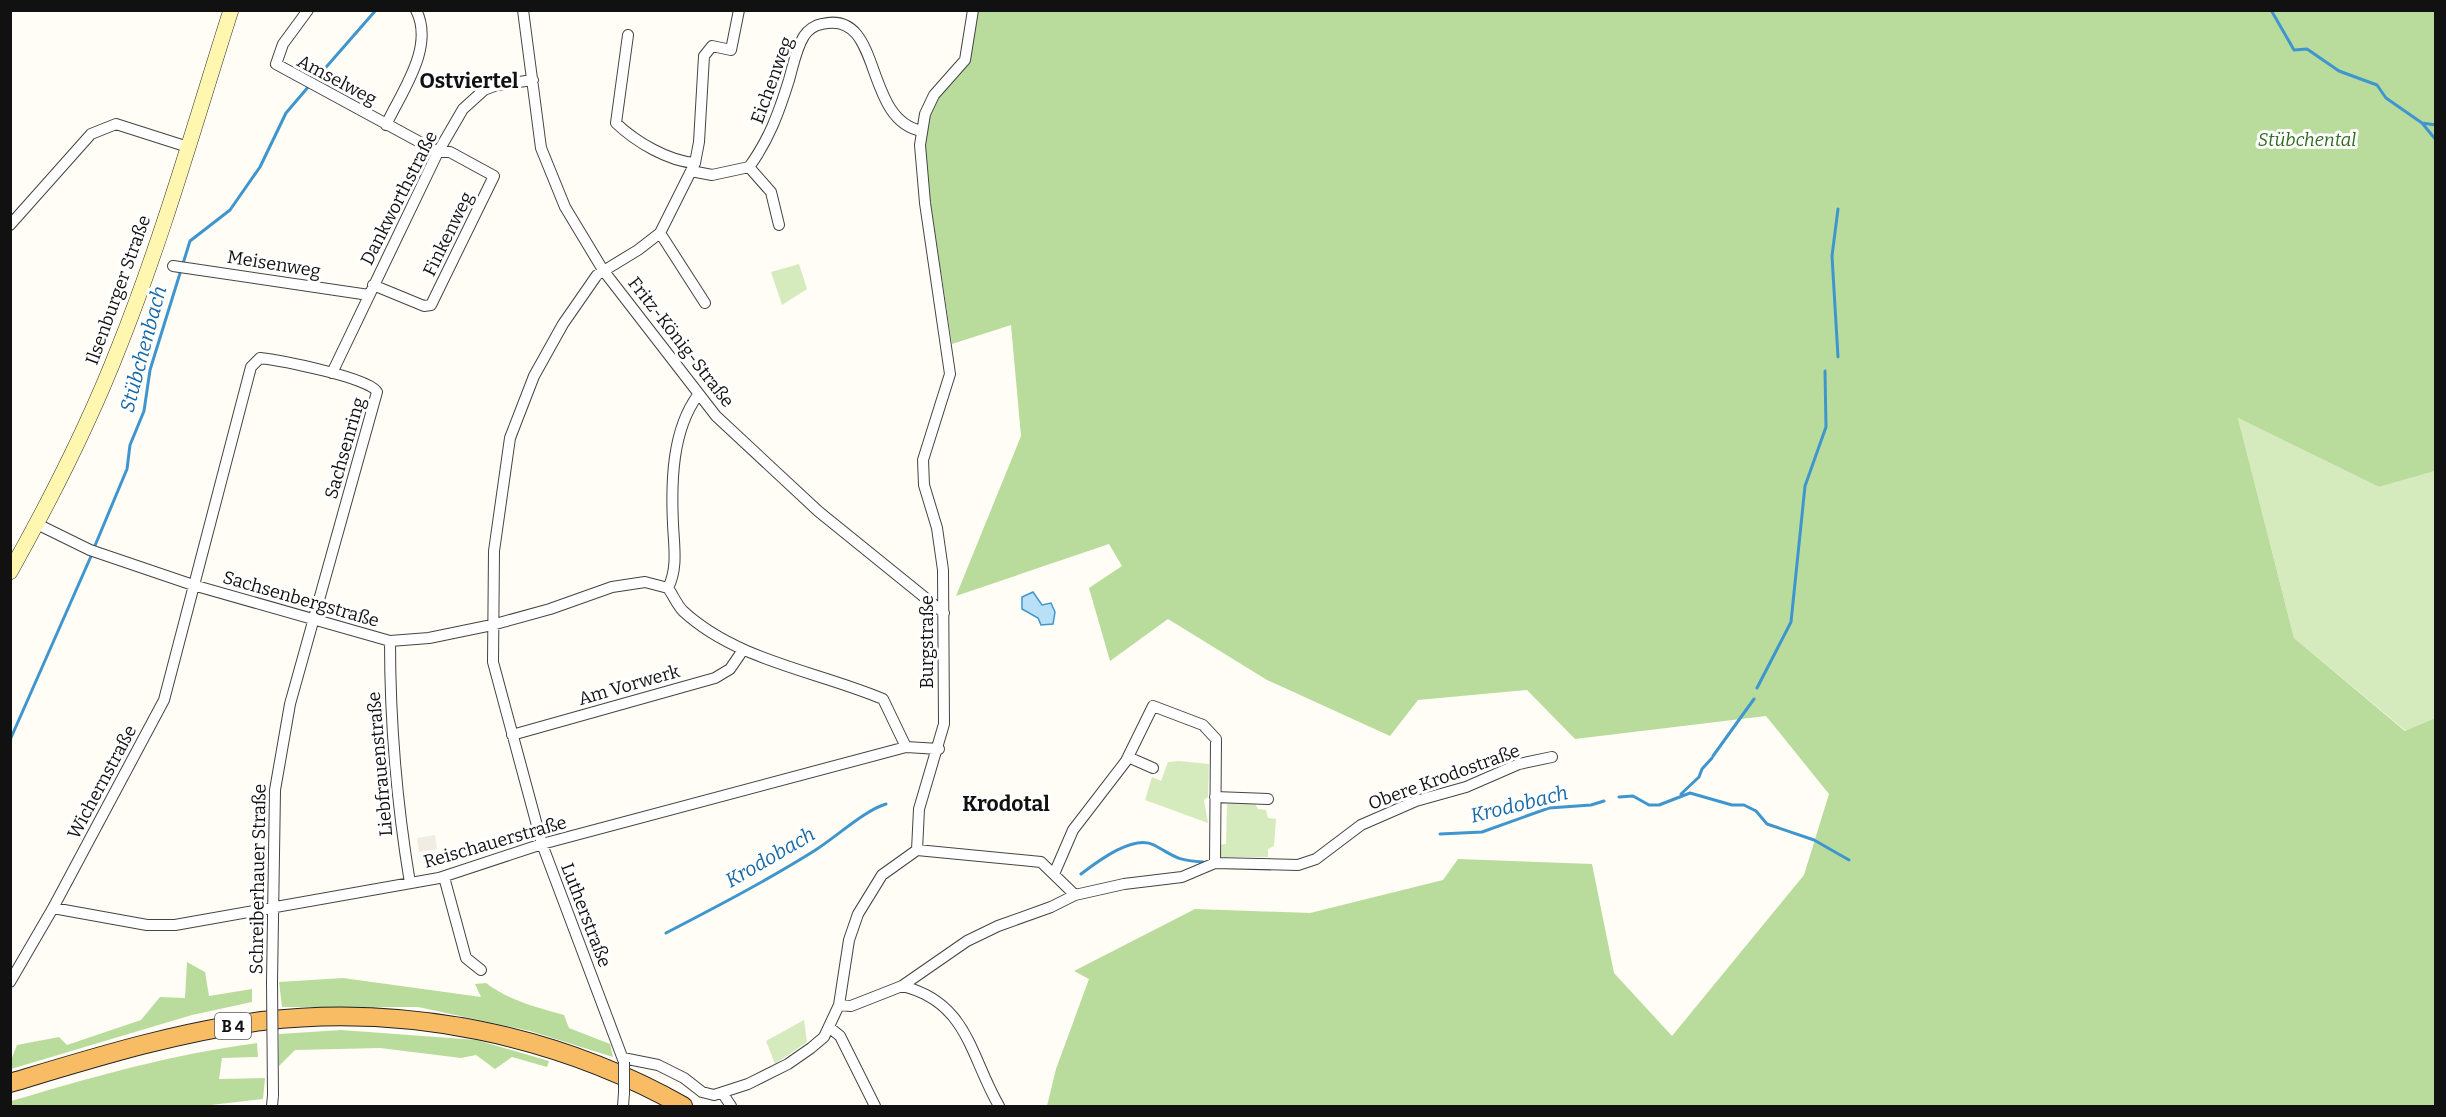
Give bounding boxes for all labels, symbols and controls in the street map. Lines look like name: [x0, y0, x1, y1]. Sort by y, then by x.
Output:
street label: Eichenweg: [746, 33, 798, 127]
street label: Amselweg: [293, 50, 381, 110]
district label: Ostviertel: [419, 68, 519, 94]
street label: Dankworthstraße: [356, 127, 442, 269]
park label: Stübchental: [2258, 129, 2356, 151]
street label: Finkenweg: [418, 188, 478, 280]
street label: Ilsenburger Straße: [81, 212, 155, 368]
street label: Meisenweg: [226, 246, 322, 282]
street label: Fritz-König-Straße: [623, 272, 739, 412]
water label: Stübchenbach: [115, 283, 171, 415]
street label: Sachsenring: [320, 395, 370, 501]
street label: Sachsenbergstraße: [220, 566, 382, 632]
street label: Burgstraße: [916, 595, 938, 689]
street label: Am Vorwerk: [576, 660, 683, 710]
street label: Liebfrauenstraße: [363, 691, 397, 837]
street label: Wichernstraße: [63, 721, 141, 843]
street label: Obere Krodostraße: [1365, 739, 1523, 815]
water label: Krodobach: [1468, 780, 1570, 828]
street label: Schreiberhauer Straße: [245, 784, 271, 974]
district label: Krodotal: [962, 791, 1050, 817]
street label: Reischauerstraße: [421, 811, 569, 873]
water label: Krodobach: [721, 822, 819, 892]
street label: Lutherstraße: [556, 860, 616, 970]
road number: B 4: [215, 1013, 251, 1039]

